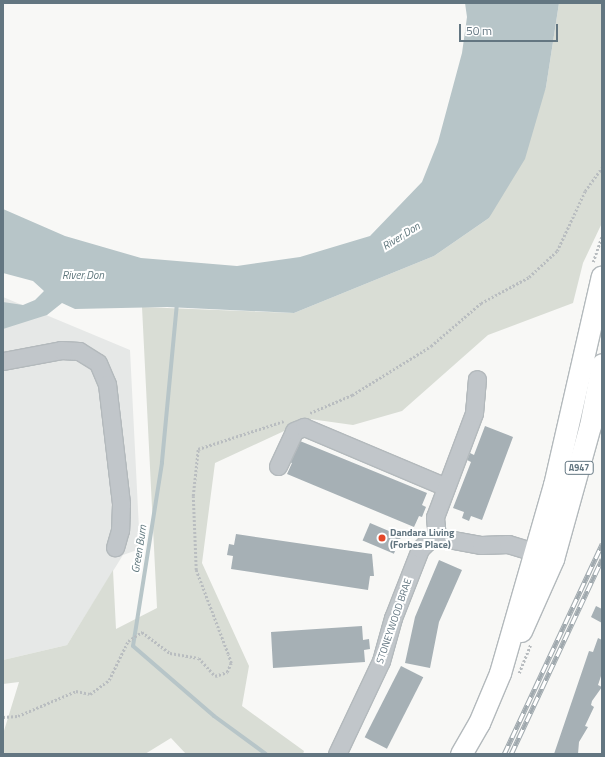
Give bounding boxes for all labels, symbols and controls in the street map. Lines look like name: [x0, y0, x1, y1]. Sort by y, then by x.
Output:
scale bar: [461, 16, 560, 42]
text: 50 m: [466, 21, 492, 40]
water label: River Don: [380, 219, 422, 253]
water label: River Don: [62, 268, 104, 282]
road number: A947: [564, 461, 594, 475]
water label: Green Burn: [129, 524, 149, 574]
place label: Dandara Living (Forbes Place): [390, 526, 454, 550]
marker: Dandara Living (Forbes Place): [377, 533, 387, 543]
street label: STONEYWOOD BRAE: [374, 577, 414, 665]

